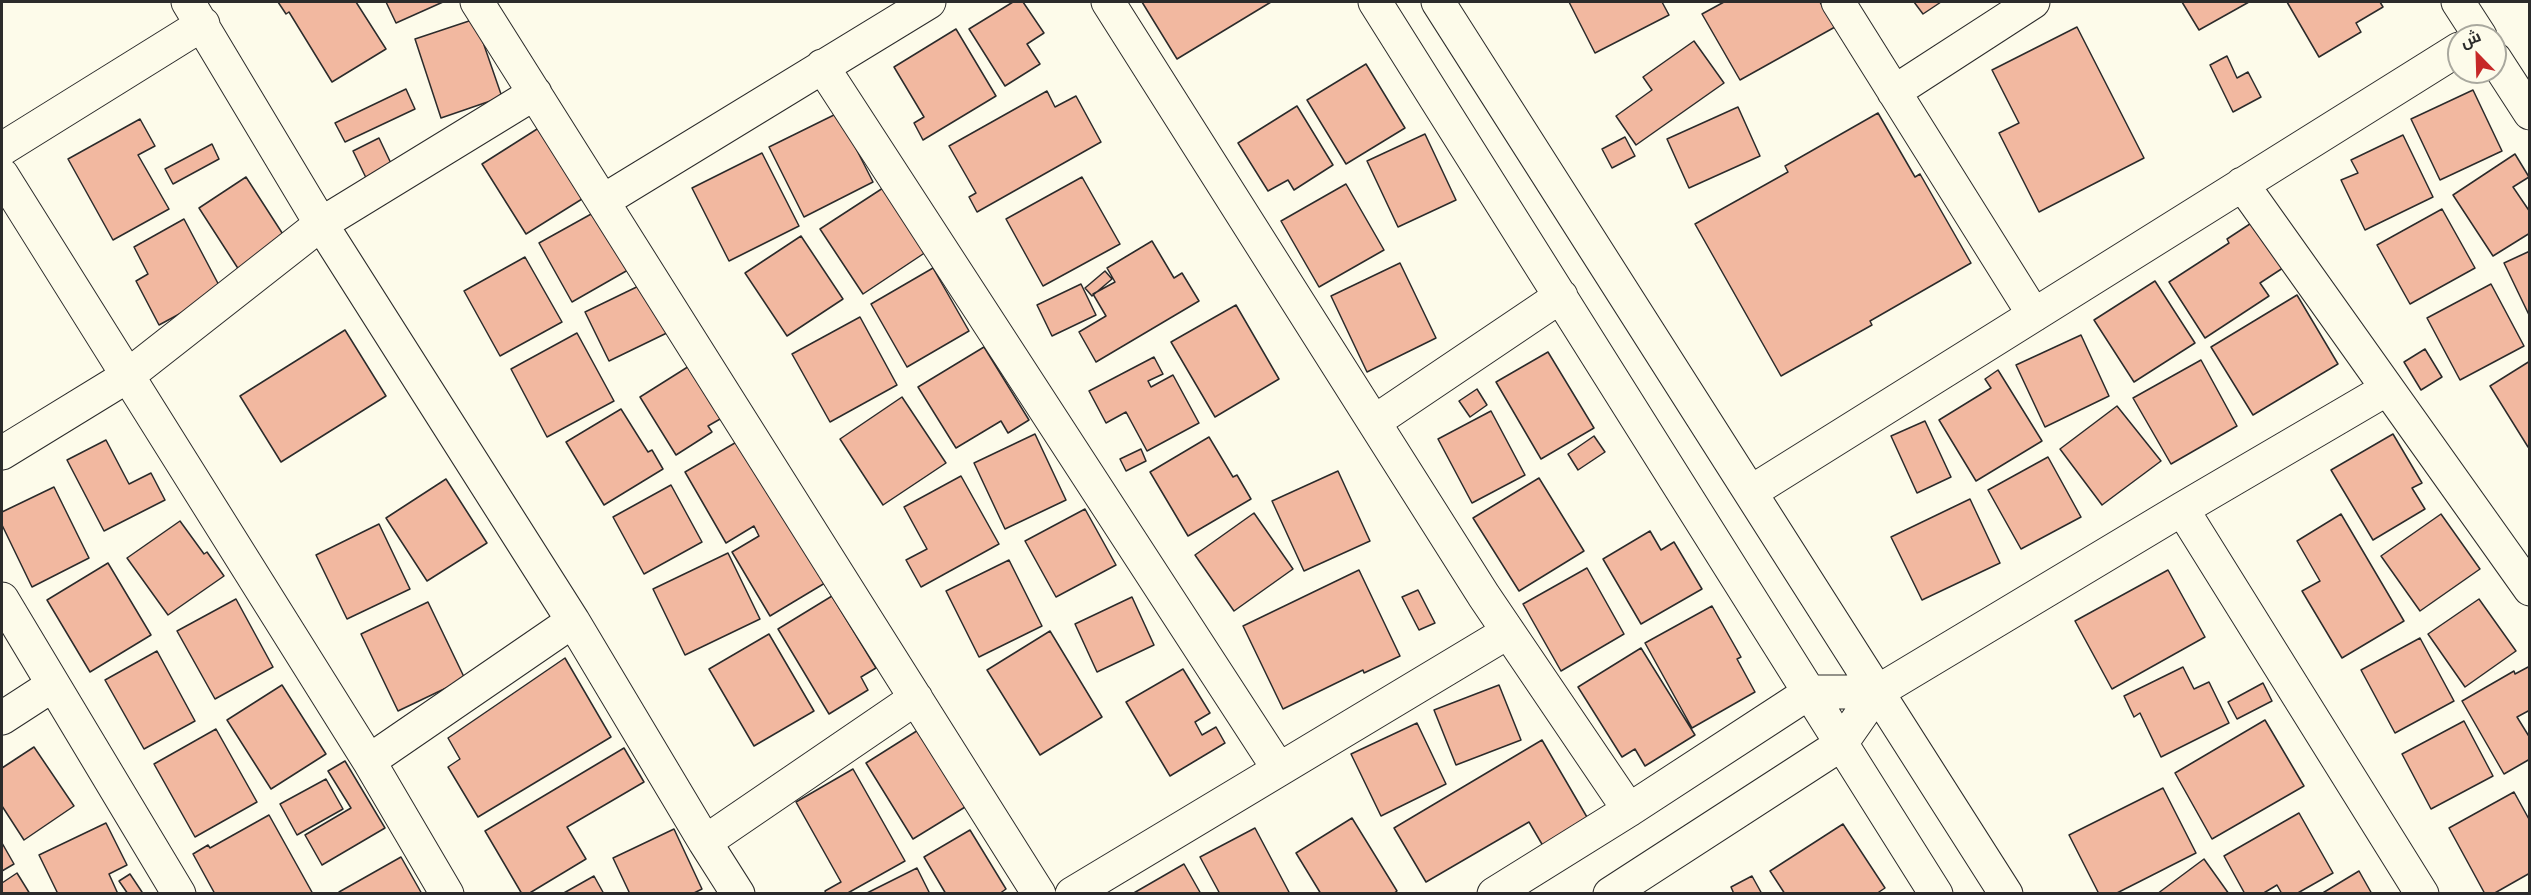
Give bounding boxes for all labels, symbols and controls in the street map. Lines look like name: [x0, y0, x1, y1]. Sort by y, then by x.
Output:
north arrow: [2447, 24, 2507, 84]
text: ش: [2457, 26, 2484, 52]

